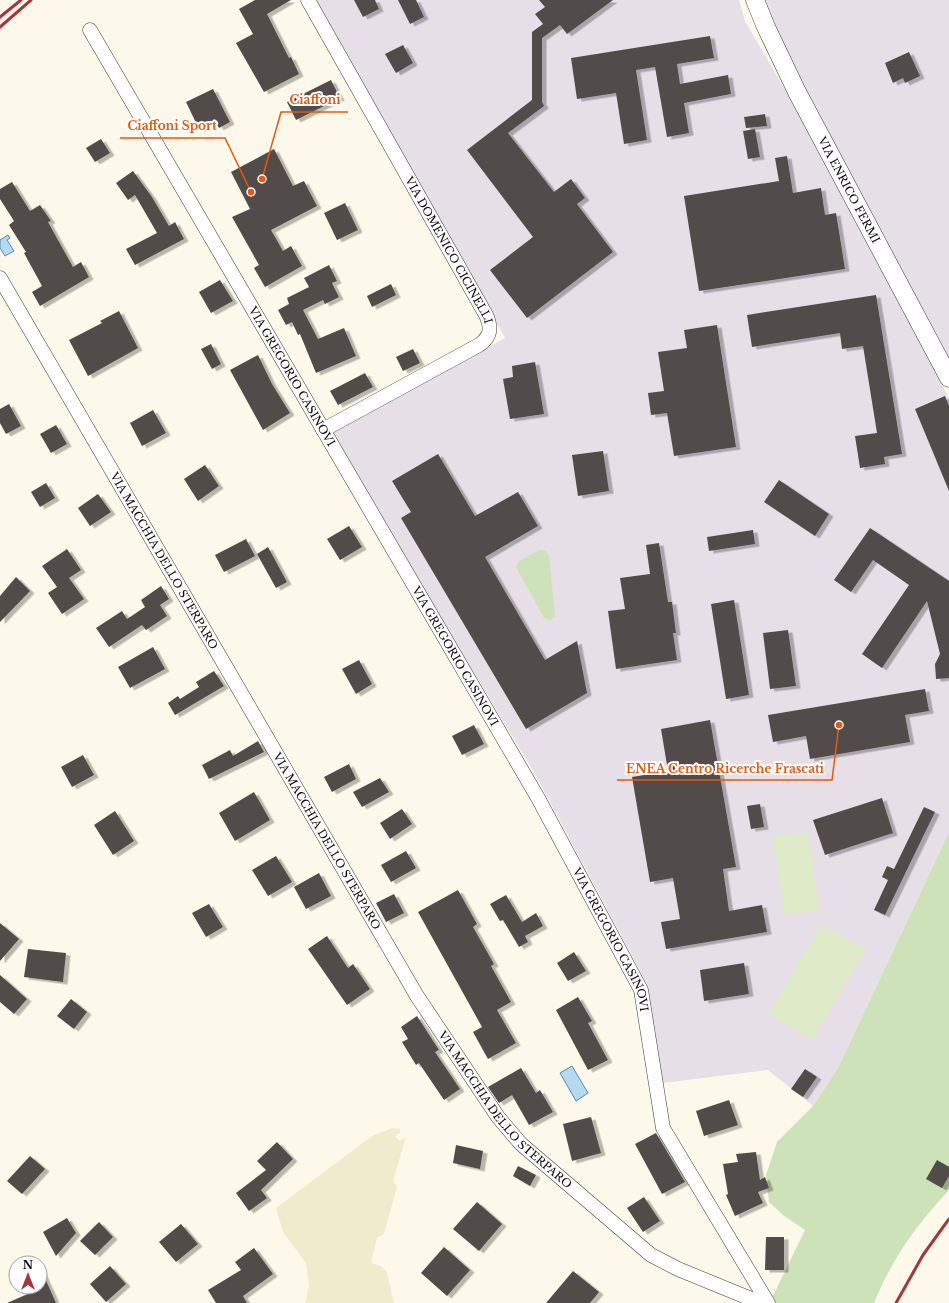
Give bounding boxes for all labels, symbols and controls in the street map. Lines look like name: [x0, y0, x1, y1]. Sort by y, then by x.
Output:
callout: Ciaffoni: [281, 88, 348, 112]
text: Ciaffoni: [289, 92, 341, 107]
callout: Ciaffoni Sport: [120, 114, 225, 138]
text: Ciaffoni Sport: [127, 118, 217, 133]
street label: VIA ENRICO FERMI: [815, 133, 883, 246]
street label: VIA DOMENICO CICINELLI: [402, 173, 496, 326]
street label: VIA GREGORIO CASINOVI: [245, 303, 338, 449]
street label: VIA MACCHIA DELLO STERPARO: [107, 469, 221, 652]
street label: VIA GREGORIO CASINOVI: [409, 583, 502, 729]
street label: VIA MACCHIA DELLO STERPARO: [270, 749, 384, 932]
callout: ENEA Centro Ricerche Frascati: [617, 756, 832, 780]
text: ENEA Centro Ricerche Frascati: [626, 761, 825, 776]
street label: VIA GREGORIO CASINOVI: [569, 865, 651, 1013]
street label: VIA MACCHIA DELLO STERPARO: [435, 1027, 575, 1191]
north arrow: [8, 1255, 48, 1295]
text: N: [23, 1258, 34, 1272]

